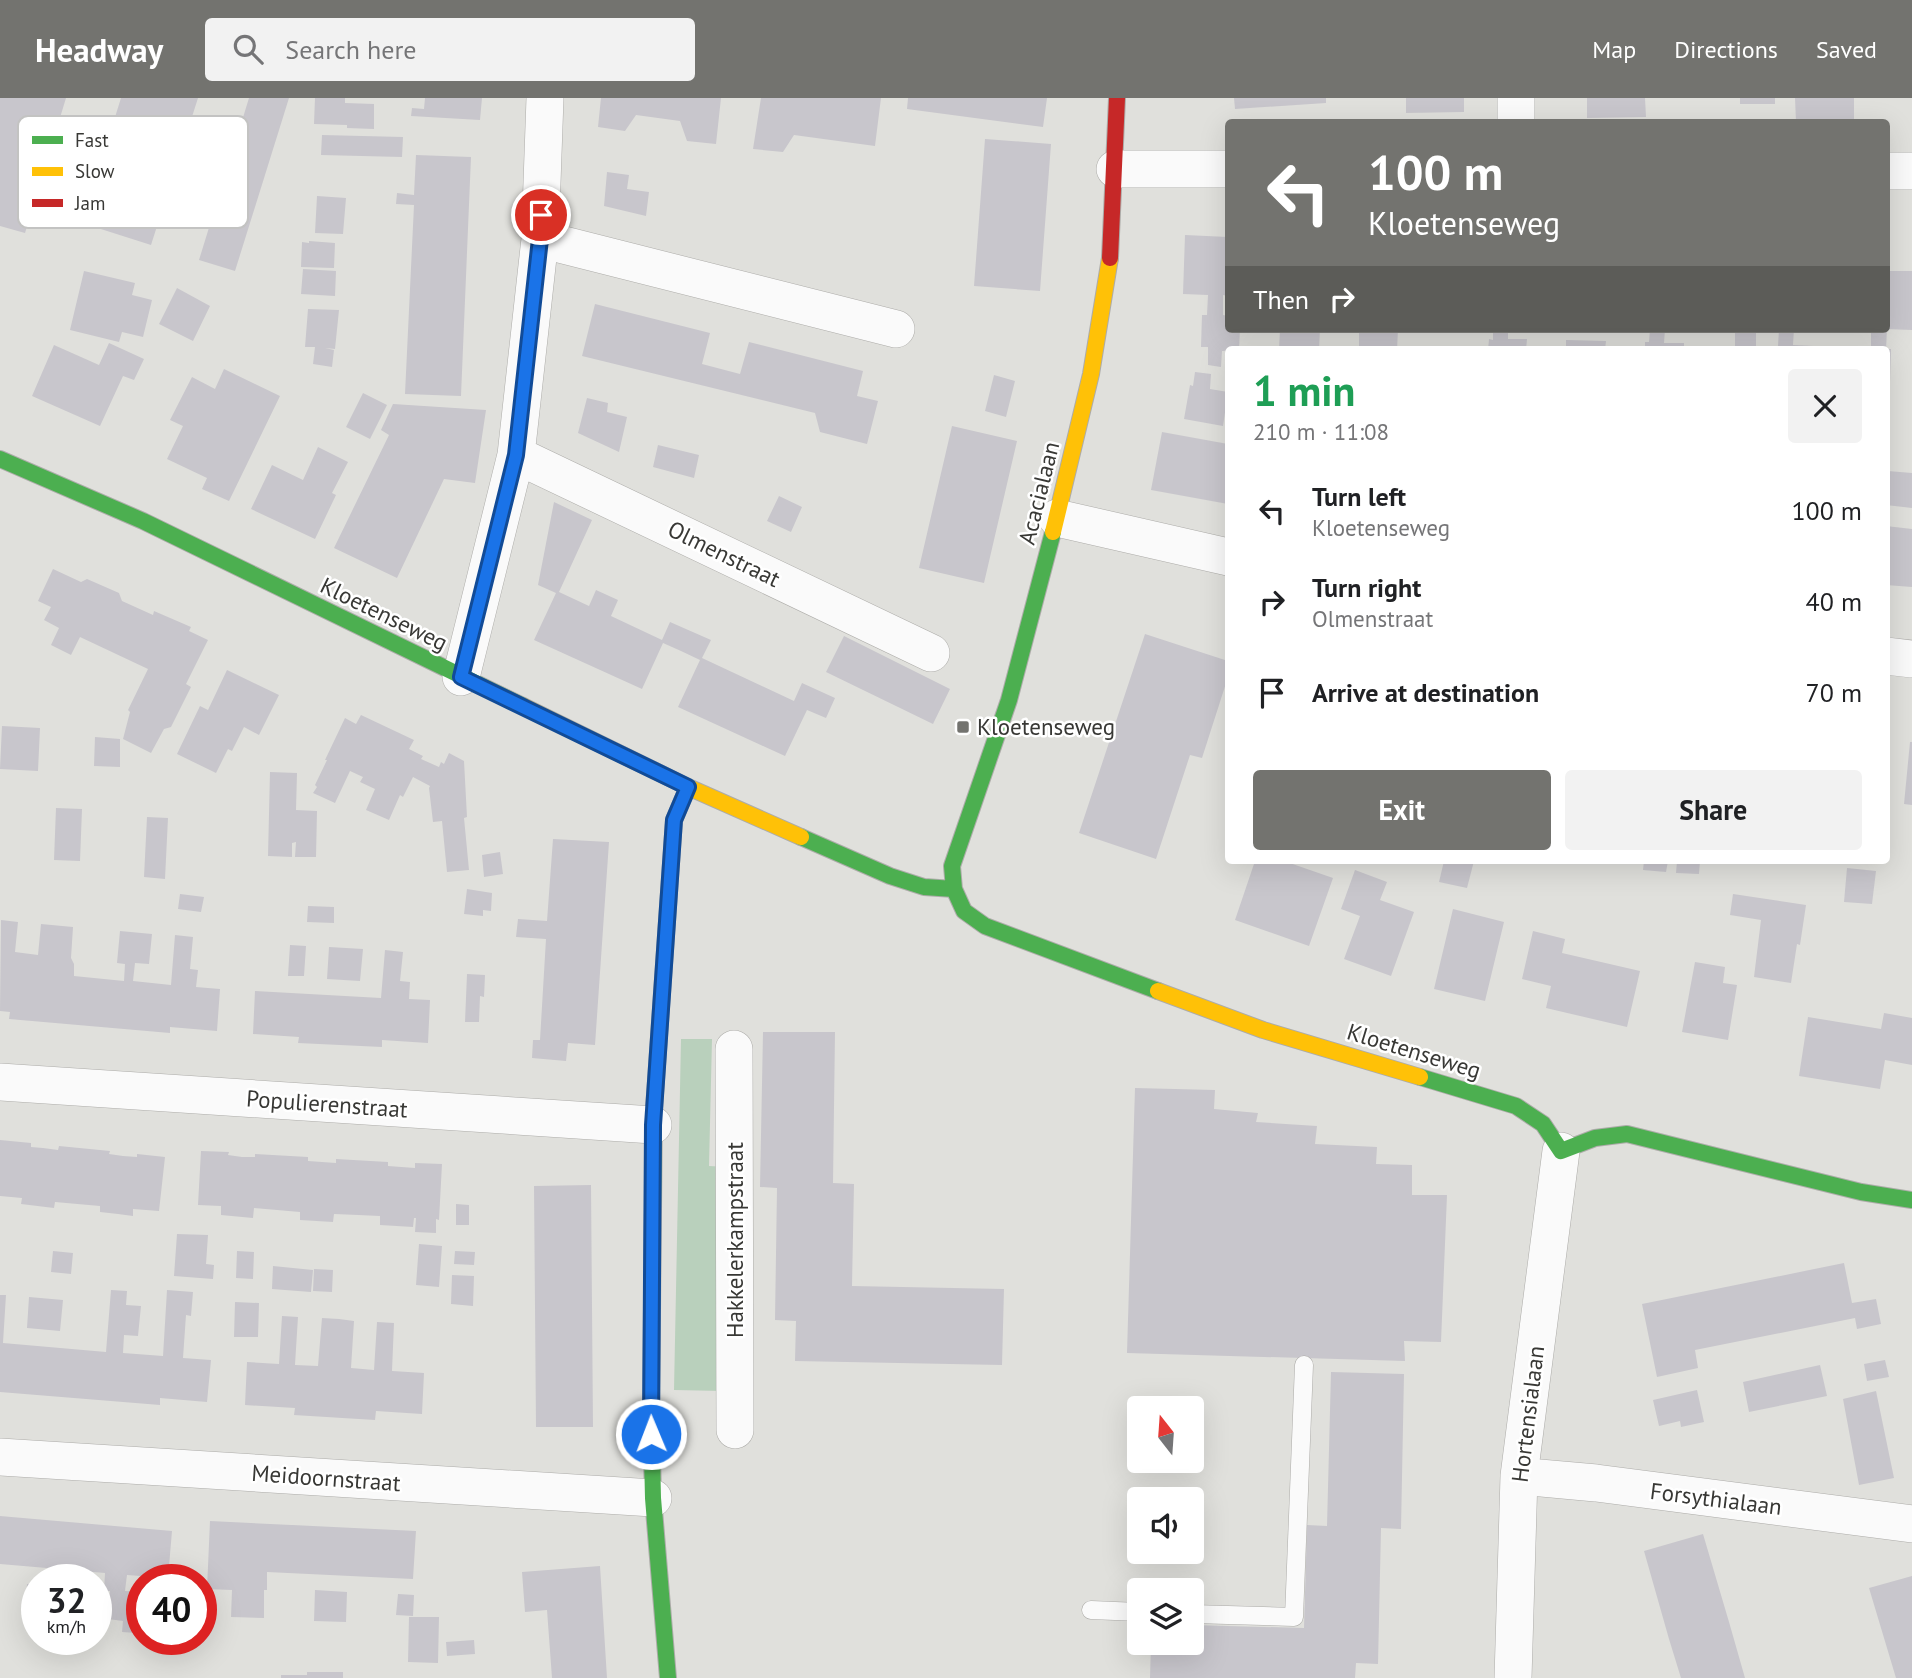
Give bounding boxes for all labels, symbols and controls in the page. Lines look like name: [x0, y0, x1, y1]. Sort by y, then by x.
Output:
search box: [205, 18, 695, 81]
text: Headway: [35, 28, 163, 71]
icon: search: [229, 30, 267, 68]
text: Search here: [285, 33, 416, 66]
text: Map: [1592, 34, 1636, 65]
text: Directions: [1674, 34, 1778, 65]
text: Saved: [1816, 34, 1877, 65]
legend: [18, 116, 248, 228]
text: Fast: [75, 128, 109, 152]
text: 100 m: [1368, 140, 1503, 204]
icon: left: [1253, 147, 1344, 238]
text: Slow: [75, 159, 115, 183]
pin: [511, 185, 571, 245]
text: Jam: [74, 191, 105, 215]
icon: arrive: [522, 196, 560, 234]
text: Kloetenseweg: [1368, 202, 1560, 244]
icon: right: [1323, 280, 1361, 318]
text: Then: [1253, 283, 1309, 316]
text: 1 min: [1253, 363, 1355, 418]
button: close: [1788, 369, 1862, 443]
text: 210 m · 11:08: [1253, 417, 1389, 446]
street label: Acacialaan: [1012, 438, 1065, 547]
text: Turn left: [1312, 480, 1406, 513]
icon: left: [1253, 492, 1291, 530]
text: 100 m: [1791, 494, 1862, 527]
text: Kloetenseweg: [1312, 513, 1450, 542]
street label: Olmenstraat: [663, 514, 785, 593]
street label: Kloetenseweg: [316, 570, 453, 657]
text: Turn right: [1312, 571, 1421, 604]
icon: right: [1253, 583, 1291, 621]
text: 40 m: [1806, 585, 1862, 618]
text: Olmenstraat: [1312, 604, 1433, 633]
icon: arrive: [1253, 674, 1291, 712]
text: Arrive at destination: [1312, 676, 1539, 709]
text: 70 m: [1806, 676, 1862, 709]
place label: Kloetenseweg: [977, 712, 1115, 741]
marker: Kloetenseweg: [955, 719, 971, 735]
button: Exit: [1253, 770, 1551, 850]
button: Share: [1565, 770, 1862, 850]
street label: Kloetenseweg: [1344, 1016, 1484, 1085]
street label: Populierenstraat: [245, 1083, 409, 1124]
street label: Hakkelerkampstraat: [720, 1142, 749, 1338]
street label: Hortensialaan: [1505, 1344, 1550, 1484]
north arrow: [1127, 1396, 1204, 1474]
map controls: [1127, 1396, 1204, 1655]
position arrow: [614, 1397, 688, 1471]
street label: Meidoornstraat: [251, 1458, 402, 1497]
street label: Forsythialaan: [1649, 1476, 1784, 1521]
button: sound: [1127, 1487, 1204, 1564]
speed limit sign: 40: [126, 1564, 217, 1655]
text: 32: [47, 1577, 86, 1623]
button: layers: [1127, 1578, 1204, 1655]
text: km/h: [47, 1615, 86, 1638]

